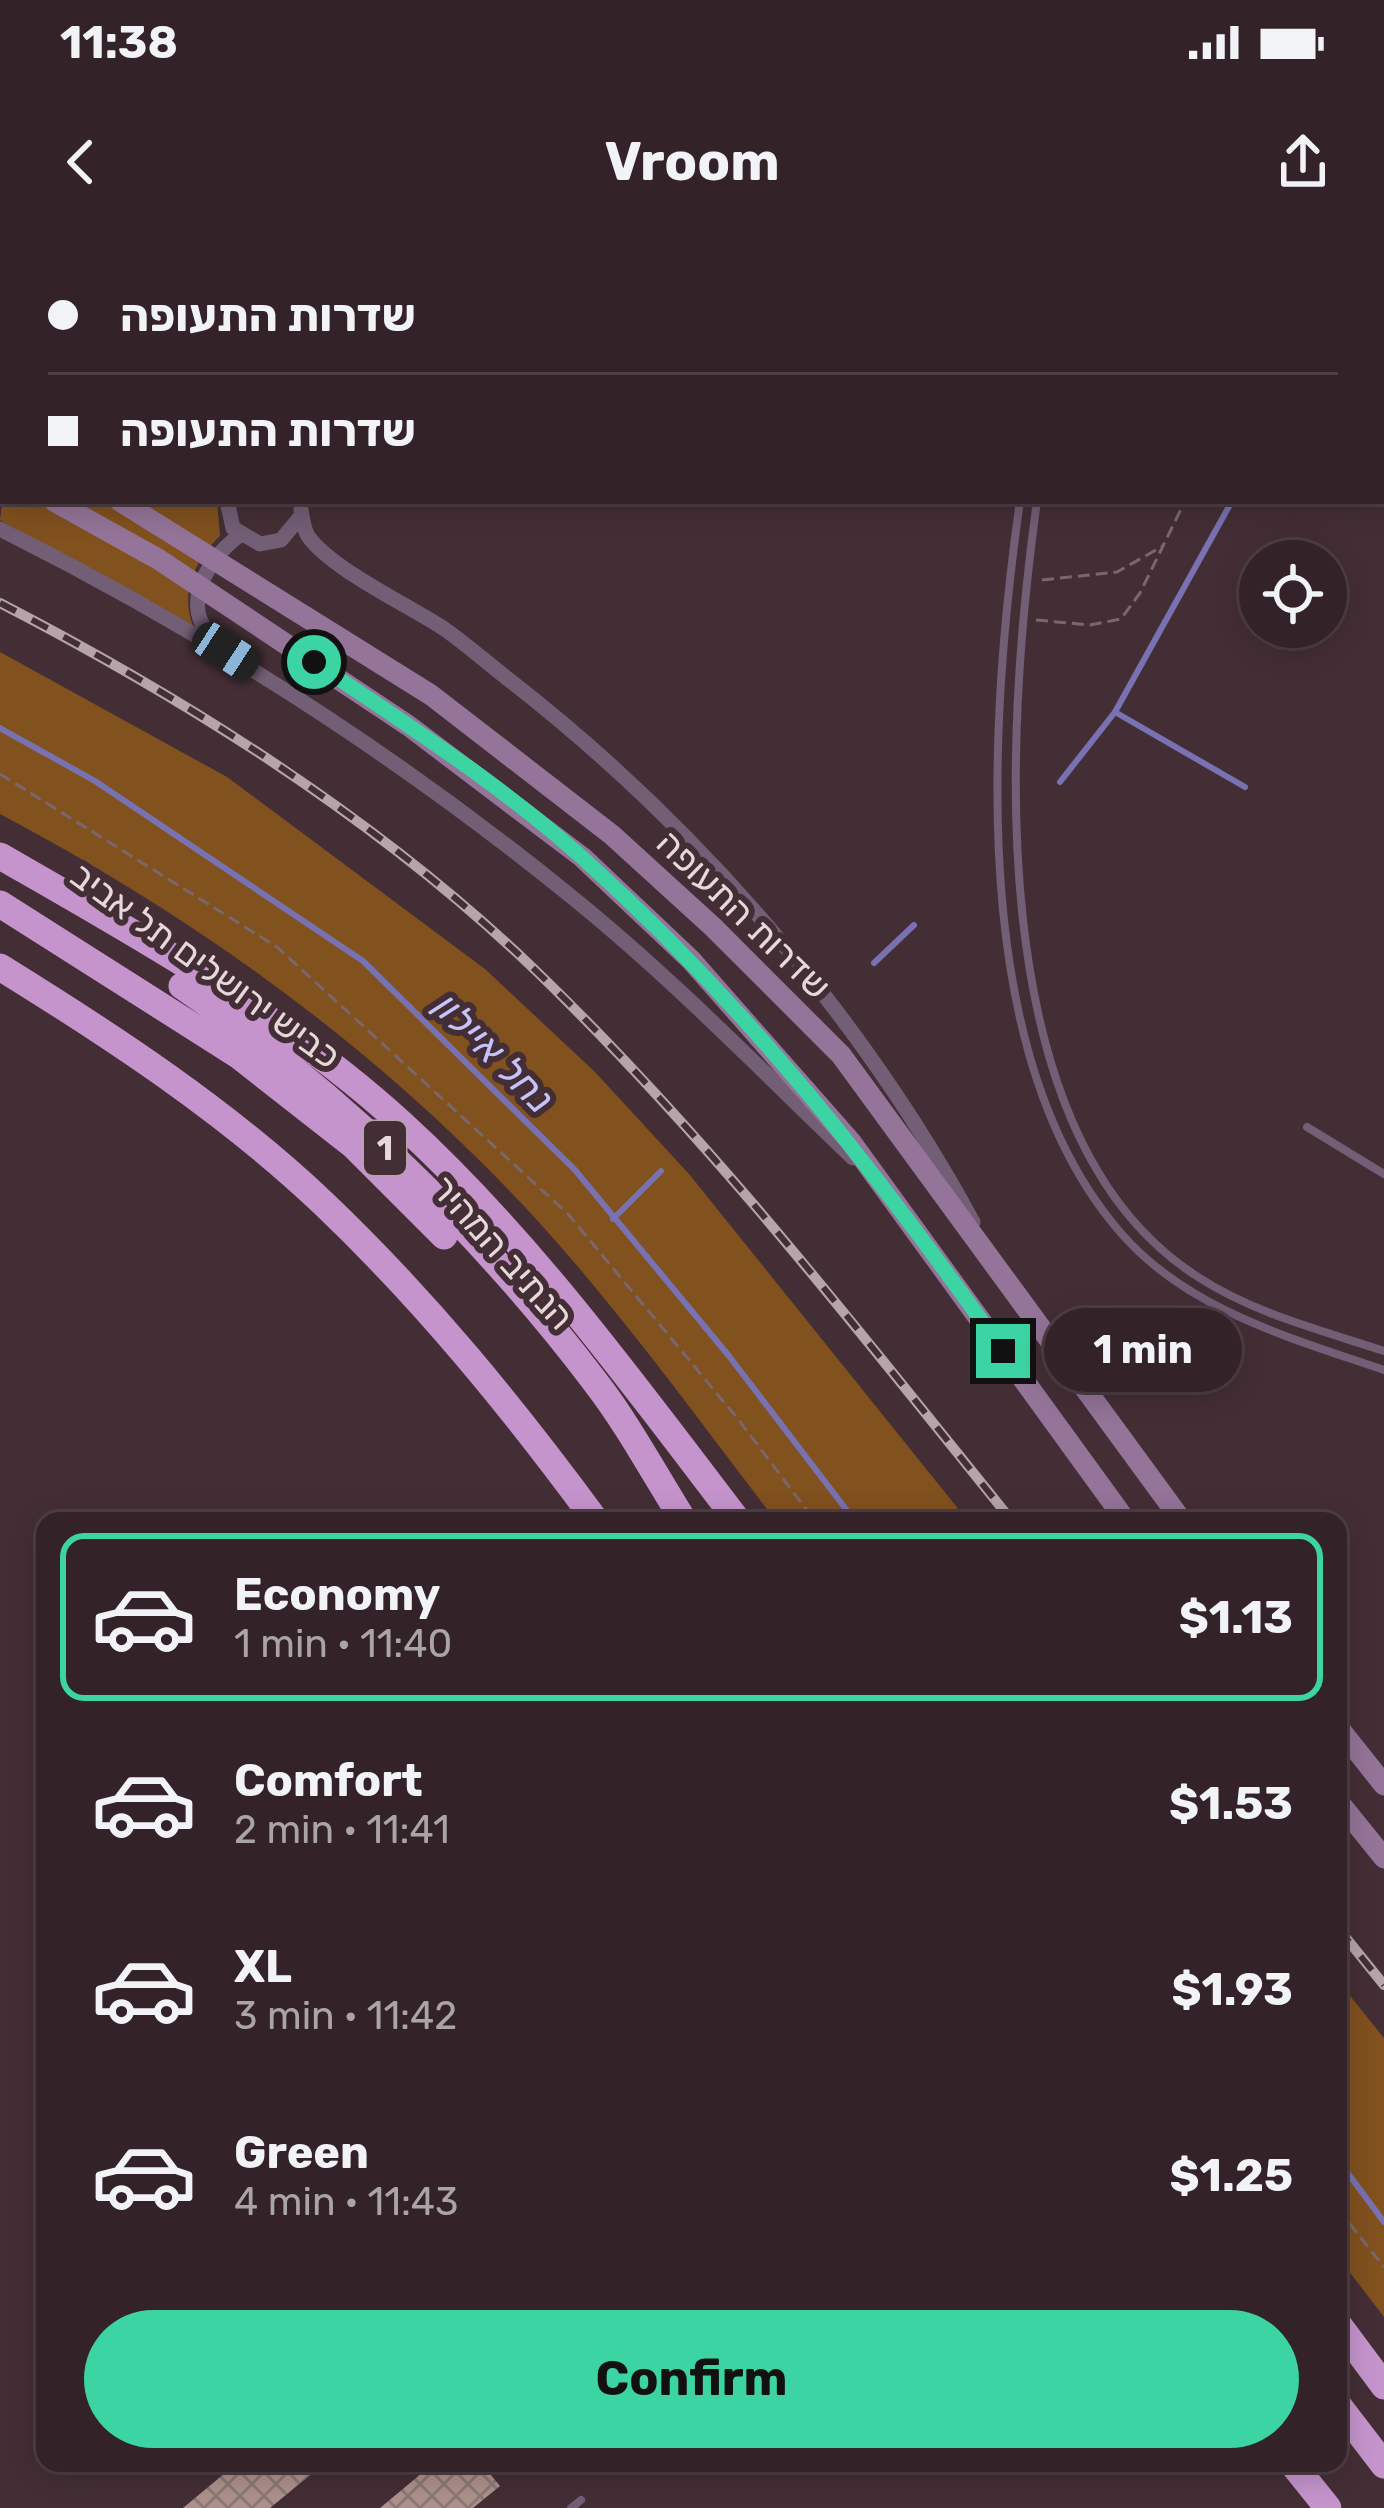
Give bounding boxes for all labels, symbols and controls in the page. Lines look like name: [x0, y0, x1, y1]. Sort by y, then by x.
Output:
text: 11:38: [60, 16, 178, 69]
icon: back: [48, 129, 114, 195]
icon: share: [1270, 129, 1336, 195]
text: Vroom: [604, 130, 780, 194]
text: שדרות התעופה: [120, 289, 416, 342]
text: שדרות התעופה: [120, 404, 416, 457]
map controls: [1239, 540, 1347, 648]
button: locate: [1239, 540, 1347, 648]
car: [186, 616, 266, 686]
route start: [287, 635, 341, 689]
street label: שדרות התעופה: [648, 821, 839, 1008]
street label: כביש ירושלים תל אביב: [63, 853, 349, 1078]
water label: נחל איילון: [424, 983, 563, 1122]
road number: 1: [364, 1121, 406, 1175]
street label: הנתיב המהיר: [422, 1167, 583, 1338]
callout: 1 min: [1045, 1309, 1243, 1393]
route end: [976, 1324, 1030, 1378]
text: 1 min: [1093, 1327, 1193, 1373]
icon: car: [90, 1563, 198, 1671]
text: Economy: [234, 1568, 440, 1621]
text: $1.13: [1179, 1591, 1293, 1644]
text: 1 min · 11:40: [234, 1621, 452, 1667]
icon: car: [90, 1749, 198, 1857]
text: Comfort: [234, 1754, 423, 1807]
text: $1.53: [1169, 1777, 1293, 1830]
text: 2 min · 11:41: [234, 1807, 450, 1853]
icon: car: [90, 1935, 198, 2043]
text: XL: [234, 1940, 292, 1993]
text: $1.93: [1171, 1963, 1293, 2016]
text: 3 min · 11:42: [234, 1993, 457, 2039]
icon: car: [90, 2121, 198, 2229]
text: Green: [234, 2126, 369, 2179]
text: $1.25: [1169, 2149, 1293, 2202]
text: 4 min · 11:43: [234, 2179, 459, 2225]
button: Confirm: [84, 2310, 1299, 2448]

